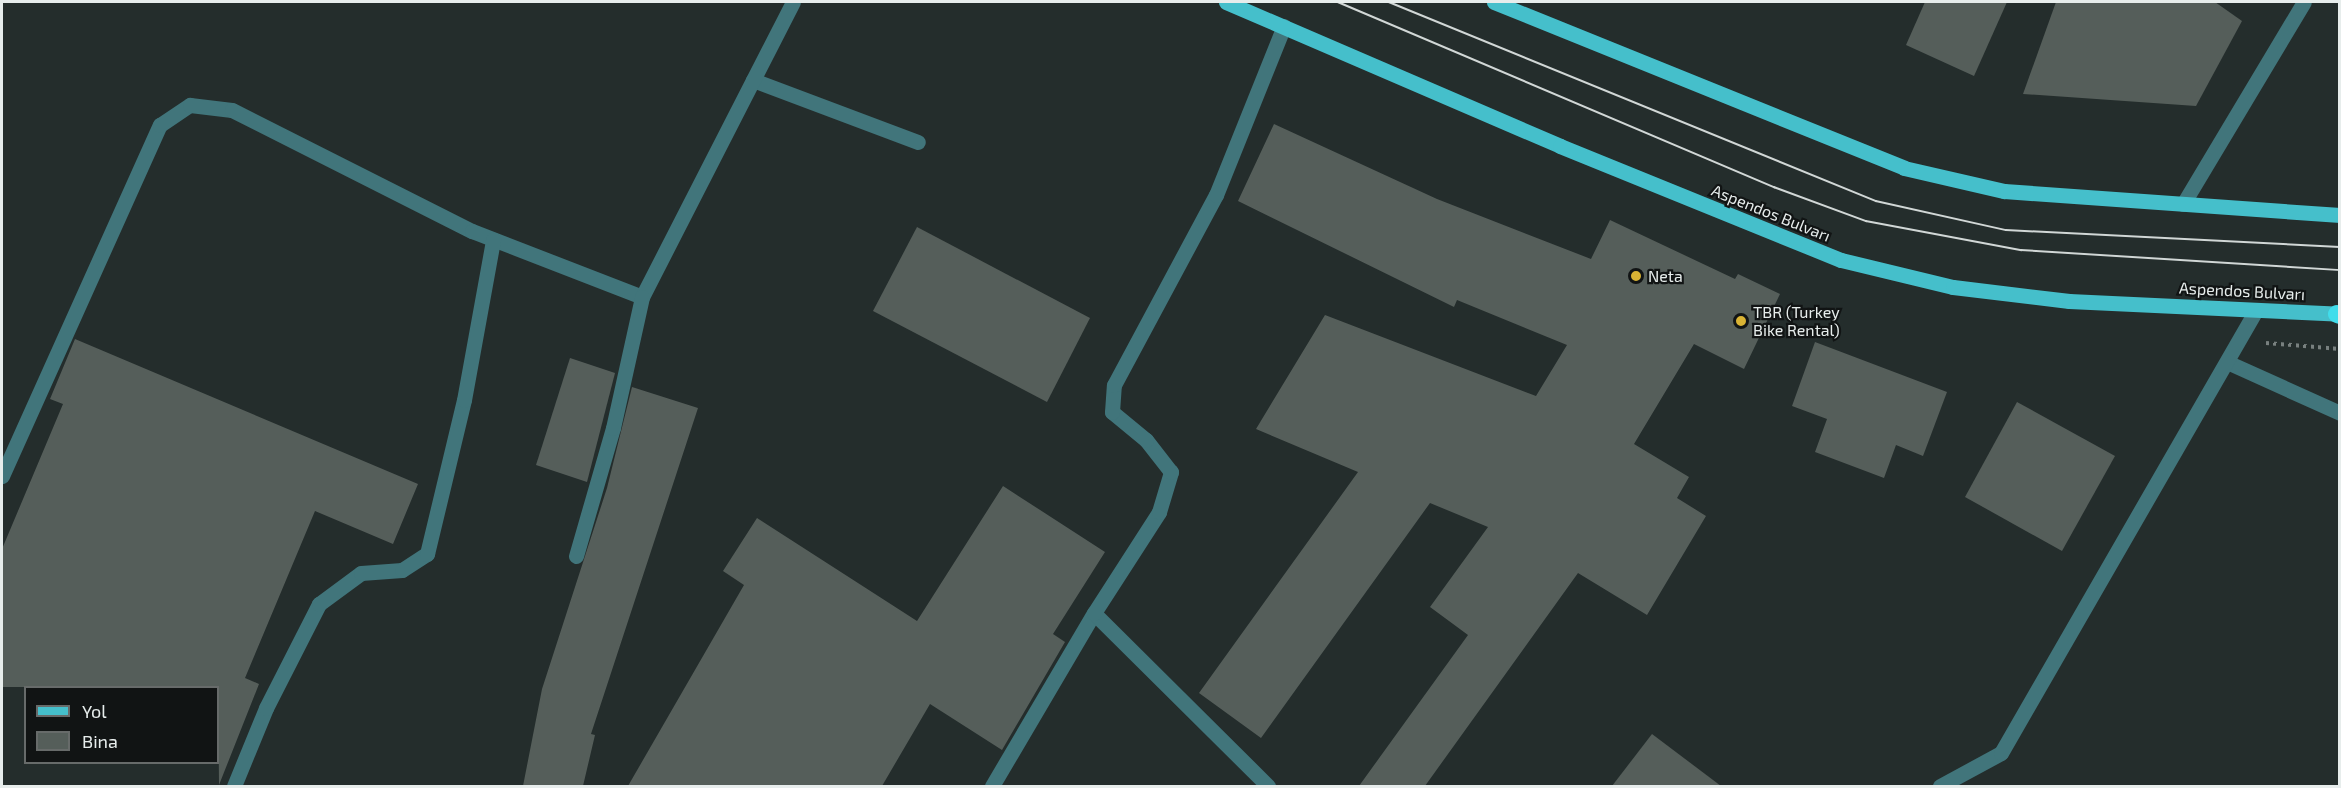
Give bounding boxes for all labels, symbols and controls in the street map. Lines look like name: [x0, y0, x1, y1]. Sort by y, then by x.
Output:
street label: Aspendos Bulvarı: [1709, 180, 1833, 246]
place label: Neta: [1648, 266, 1683, 286]
marker: Neta: [1629, 269, 1643, 283]
street label: Aspendos Bulvarı: [2178, 278, 2306, 304]
place label: TBR (Turkey Bike Rental): [1753, 302, 1840, 340]
marker: TBR (Turkey Bike Rental): [1734, 314, 1748, 328]
legend: [24, 686, 219, 764]
text: Yol: [82, 700, 107, 722]
text: Bina: [82, 730, 118, 752]

